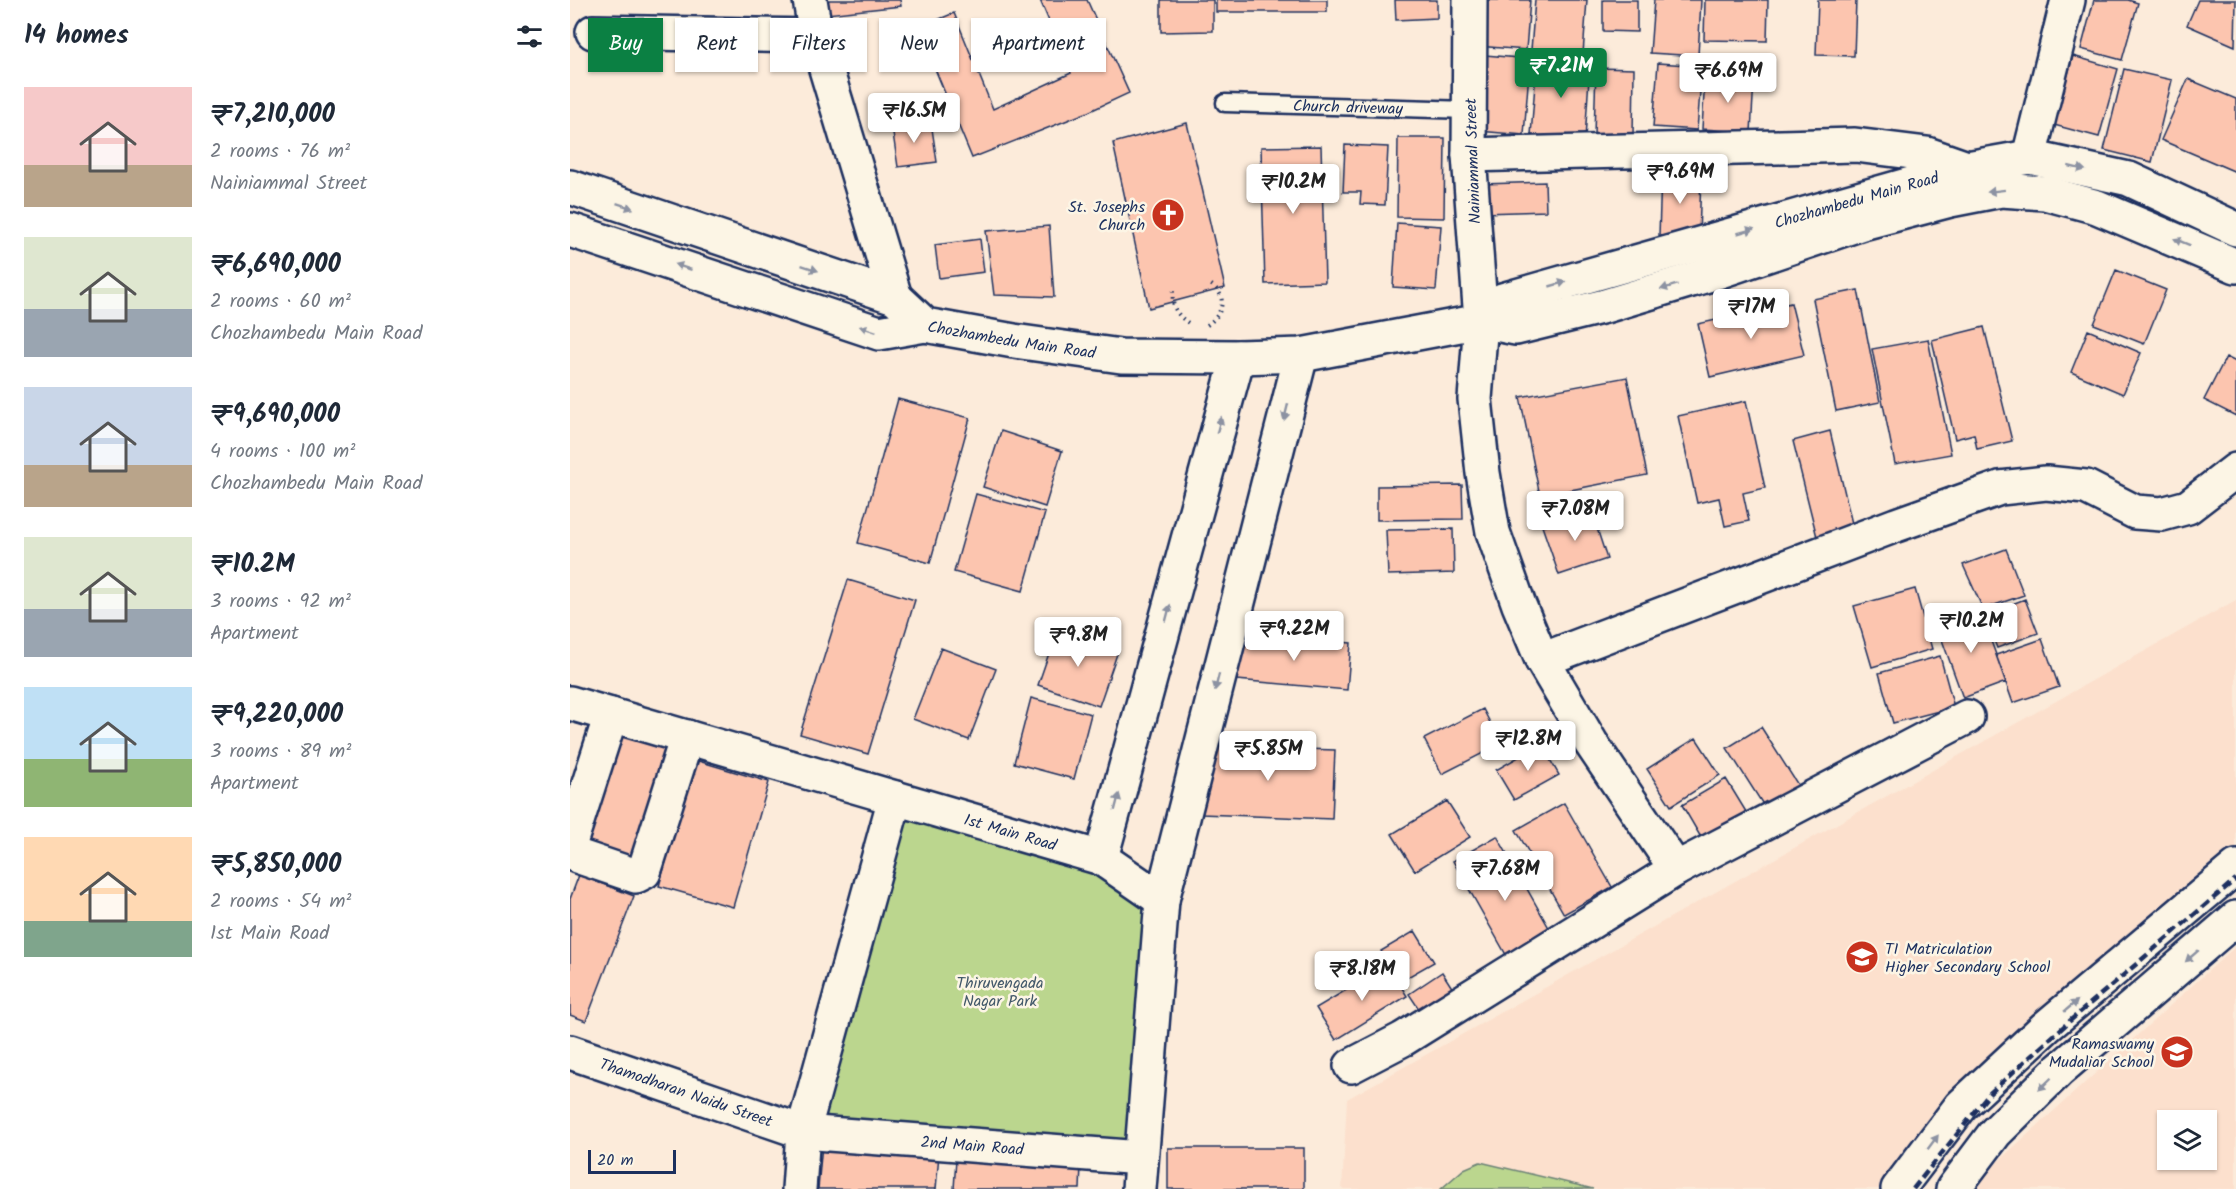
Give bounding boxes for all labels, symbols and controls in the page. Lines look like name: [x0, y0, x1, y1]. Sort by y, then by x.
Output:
text: 14 homes: [24, 15, 129, 57]
chip: Buy: [588, 18, 663, 72]
chip: Rent: [675, 18, 758, 72]
chip: Filters: [770, 18, 867, 72]
chip: New: [879, 18, 959, 72]
chip: Apartment: [971, 18, 1106, 72]
icon: filters: [513, 20, 546, 53]
pin: ₹7.21M: [1512, 48, 1610, 99]
text: ₹7.21M: [1529, 51, 1593, 83]
pin: ₹6.69M: [1679, 53, 1777, 104]
text: ₹6.69M: [1693, 56, 1763, 88]
pin: ₹16.5M: [865, 93, 963, 144]
text: ₹7,210,000: [210, 94, 335, 136]
street label: Church driveway: [1292, 94, 1404, 122]
text: ₹16.5M: [882, 96, 946, 128]
street label: Nainiammal Street: [1459, 97, 1488, 224]
icon: home: [72, 111, 144, 183]
text: 2 rooms · 76 m²: [210, 136, 350, 168]
pin: ₹9.69M: [1631, 154, 1729, 205]
text: ₹9.69M: [1646, 157, 1714, 189]
one-way arrow: [2068, 163, 2086, 173]
pin: ₹10.2M: [1244, 164, 1342, 215]
street label: Chozhambedu Main Road: [1772, 165, 1943, 236]
text: ₹10.2M: [1260, 167, 1326, 199]
text: Nainiammal Street: [210, 168, 367, 200]
one-way arrow: [1987, 186, 2006, 196]
place label: St. Josephs Church: [1068, 195, 1145, 238]
church icon: St. Josephs Church: [1150, 197, 1186, 233]
one-way arrow: [616, 201, 634, 211]
one-way arrow: [1737, 226, 1755, 235]
one-way arrow: [2173, 237, 2191, 247]
text: ₹6,690,000: [210, 244, 341, 286]
icon: home: [72, 261, 144, 333]
one-way arrow: [674, 262, 692, 272]
one-way arrow: [801, 264, 819, 273]
one-way arrow: [1549, 279, 1567, 288]
one-way arrow: [1660, 283, 1678, 292]
text: 2 rooms · 60 m²: [210, 286, 351, 318]
pin: ₹17M: [1715, 289, 1787, 340]
text: ₹17M: [1727, 292, 1775, 324]
street label: Chozhambedu Main Road: [925, 315, 1098, 366]
text: Chozhambedu Main Road: [210, 318, 422, 350]
one-way arrow: [859, 324, 877, 333]
text: ₹9,690,000: [210, 394, 340, 436]
one-way arrow: [1281, 403, 1290, 421]
icon: home: [72, 411, 144, 483]
one-way arrow: [1215, 416, 1224, 434]
text: 4 rooms · 100 m²: [210, 436, 355, 468]
text: Chozhambedu Main Road: [210, 468, 422, 500]
pin: ₹7.08M: [1526, 491, 1624, 542]
text: ₹7.08M: [1541, 494, 1609, 526]
text: ₹10.2M: [210, 544, 295, 586]
icon: home: [72, 561, 144, 633]
text: 3 rooms · 92 m²: [210, 586, 351, 618]
pin: ₹10.2M: [1922, 603, 2020, 654]
one-way arrow: [1163, 604, 1173, 623]
text: ₹10.2M: [1938, 606, 2004, 638]
pin: ₹9.22M: [1245, 611, 1343, 662]
text: ₹9.22M: [1259, 614, 1329, 646]
pin: ₹9.8M: [1036, 617, 1120, 668]
text: Apartment: [210, 618, 299, 650]
text: ₹9.8M: [1048, 620, 1108, 652]
one-way arrow: [1212, 673, 1222, 692]
text: ₹9,220,000: [210, 694, 343, 736]
icon: home: [72, 711, 144, 783]
pin: ₹12.8M: [1479, 721, 1577, 772]
text: ₹12.8M: [1495, 724, 1561, 756]
pin: ₹5.85M: [1219, 731, 1317, 782]
text: ₹5.85M: [1233, 734, 1303, 766]
text: 3 rooms · 89 m²: [210, 736, 351, 768]
text: Apartment: [210, 768, 299, 800]
one-way arrow: [1112, 792, 1122, 811]
street label: 1st Main Road: [961, 808, 1061, 859]
text: ₹5,850,000: [210, 844, 341, 886]
pin: ₹7.68M: [1456, 851, 1554, 902]
text: ₹7.68M: [1470, 854, 1540, 886]
icon: home: [72, 861, 144, 933]
text: 2 rooms · 54 m²: [210, 886, 351, 918]
text: 1st Main Road: [210, 918, 329, 950]
place label: TI Matriculation Higher Secondary School: [1885, 937, 2051, 980]
school or university icon: TI Matriculation Higher Secondary School: [1844, 939, 1880, 975]
one-way arrow: [2185, 949, 2200, 962]
pin: ₹8.18M: [1313, 951, 1411, 1002]
text: ₹8.18M: [1329, 954, 1395, 986]
park label: Thiruvengada Nagar Park: [956, 971, 1044, 1014]
one-way arrow: [2063, 999, 2079, 1012]
place label: Ramaswamy Mudaliar School: [2049, 1032, 2154, 1075]
school or university icon: Ramaswamy Mudaliar School: [2159, 1034, 2195, 1070]
street label: Thamodharan Naidu Street: [596, 1052, 776, 1135]
one-way arrow: [2038, 1077, 2053, 1090]
map controls: [2157, 1110, 2217, 1170]
button: layers: [2157, 1110, 2217, 1170]
street label: 2nd Main Road: [920, 1130, 1025, 1163]
one-way arrow: [1927, 1135, 1939, 1150]
scale bar: [588, 1147, 676, 1174]
text: 20 m: [597, 1148, 633, 1173]

